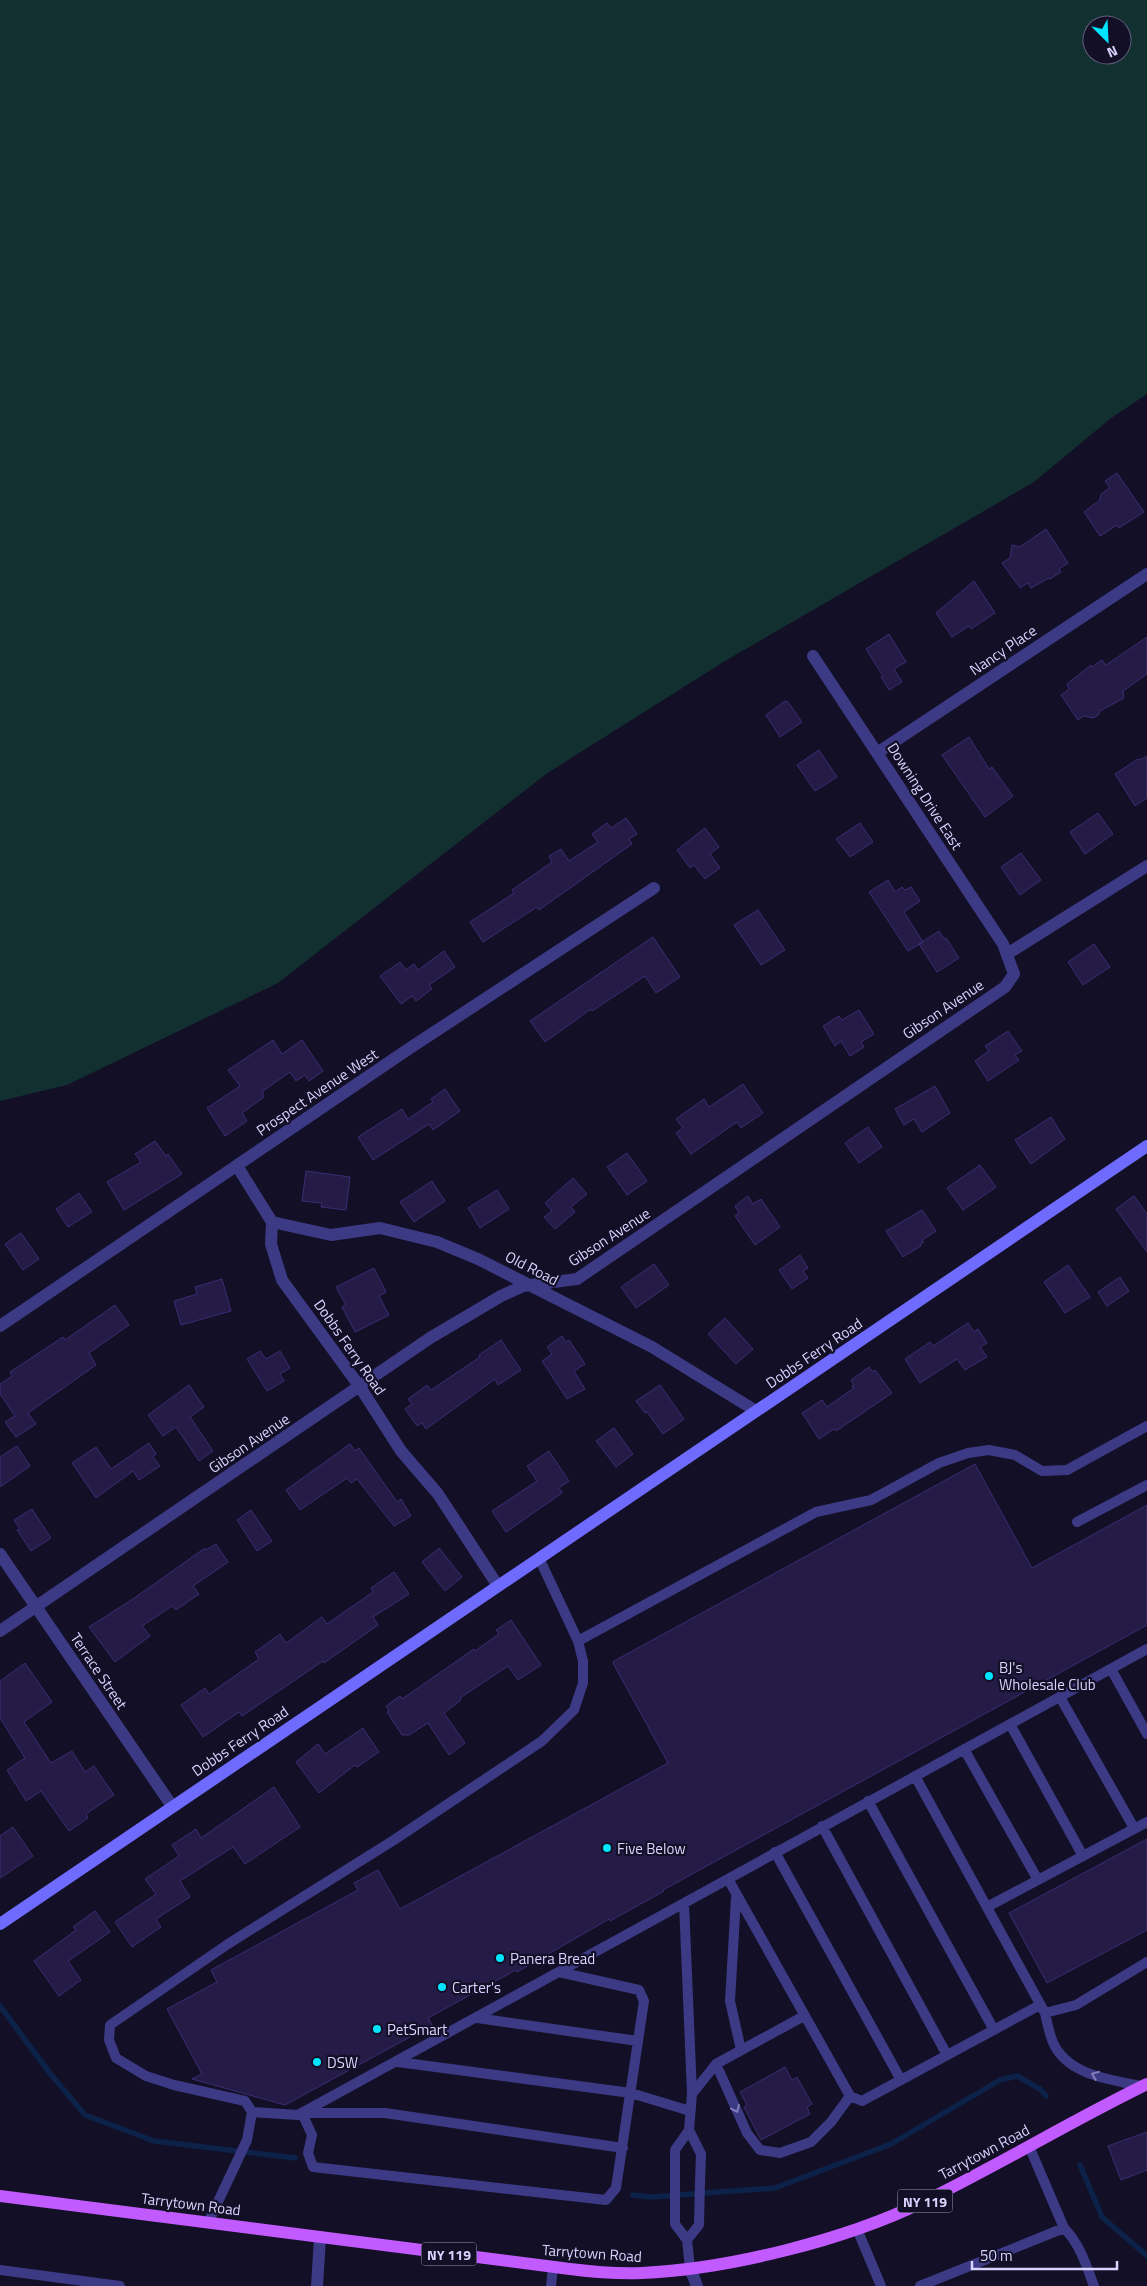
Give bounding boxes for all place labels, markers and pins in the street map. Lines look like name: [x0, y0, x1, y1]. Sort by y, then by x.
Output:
place label: BJ's Wholesale Club: [999, 1656, 1096, 1696]
marker: BJ's Wholesale Club: [983, 1670, 995, 1682]
place label: Five Below: [617, 1837, 686, 1860]
marker: Five Below: [601, 1842, 613, 1854]
place label: Panera Bread: [510, 1947, 595, 1970]
marker: Panera Bread: [494, 1952, 506, 1964]
place label: Carter's: [452, 1976, 501, 1999]
marker: Carter's: [436, 1981, 448, 1993]
place label: PetSmart: [387, 2018, 448, 2041]
marker: PetSmart: [371, 2023, 383, 2035]
place label: DSW: [327, 2051, 358, 2074]
marker: DSW: [311, 2056, 323, 2068]

